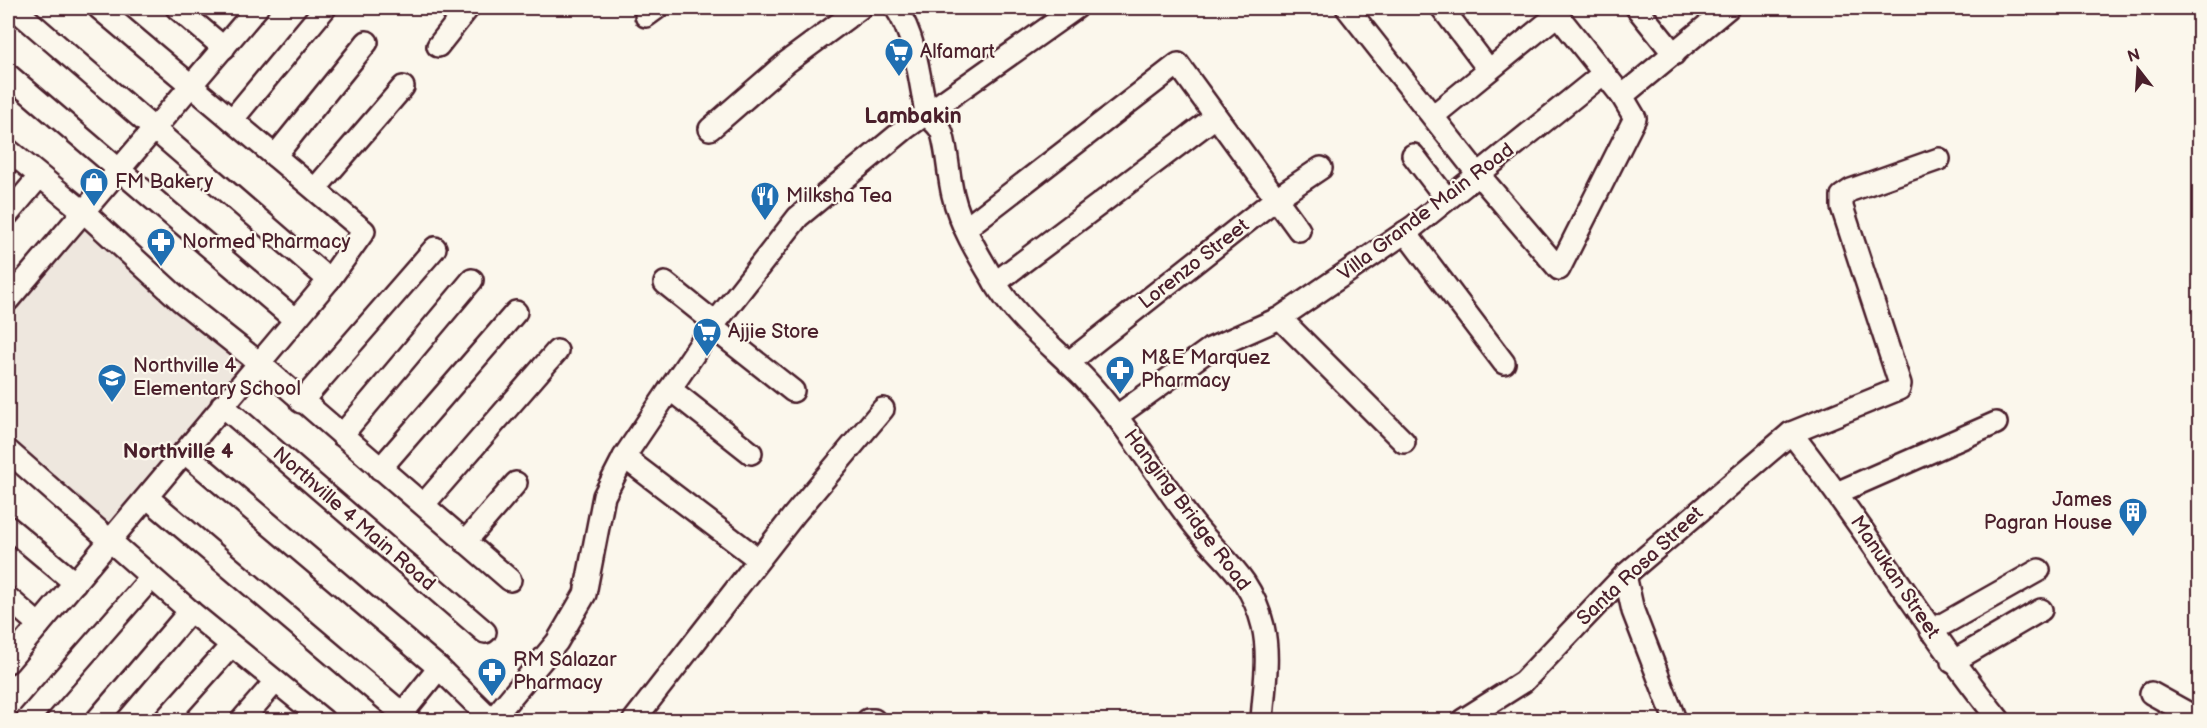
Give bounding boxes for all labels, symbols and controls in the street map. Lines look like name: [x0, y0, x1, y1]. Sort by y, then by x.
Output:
supermarket icon: Alfamart: [883, 36, 915, 78]
north arrow: [2108, 39, 2168, 99]
place label: Alfamart: [920, 40, 995, 64]
text: N: [2126, 45, 2143, 67]
district label: Lambakin: [864, 103, 962, 130]
street label: Villa Grande Main Road: [1333, 138, 1519, 286]
shop icon: FM Bakery: [78, 166, 110, 208]
place label: FM Bakery: [115, 170, 213, 194]
restaurant icon: Milksha Tea: [749, 180, 781, 222]
place label: Milksha Tea: [786, 184, 892, 208]
street label: Lorenzo Street: [1134, 214, 1254, 314]
pharmacy icon: Normed Pharmacy: [145, 226, 177, 268]
place label: Normed Pharmacy: [182, 230, 350, 254]
supermarket icon: Ajjie Store: [691, 316, 723, 358]
place label: Ajjie Store: [728, 320, 819, 344]
place label: M&E Marquez Pharmacy: [1141, 346, 1270, 393]
place label: Northville 4 Elementary School: [133, 354, 301, 401]
pharmacy icon: M&E Marquez Pharmacy: [1104, 354, 1136, 396]
school or university icon: Northville 4 Elementary School: [96, 362, 128, 404]
street label: Hanging Bridge Road: [1118, 425, 1256, 595]
district label: Northville 4: [123, 439, 234, 464]
street label: Northville 4 Main Road: [268, 442, 440, 596]
place label: James Pagran House: [1984, 488, 2112, 535]
building icon: James Pagran House: [2117, 496, 2149, 538]
street label: Santa Rosa Street: [1572, 501, 1708, 631]
street label: Manukan Street: [1845, 511, 1945, 643]
place label: RM Salazar Pharmacy: [513, 648, 617, 695]
pharmacy icon: RM Salazar Pharmacy: [476, 656, 508, 698]

